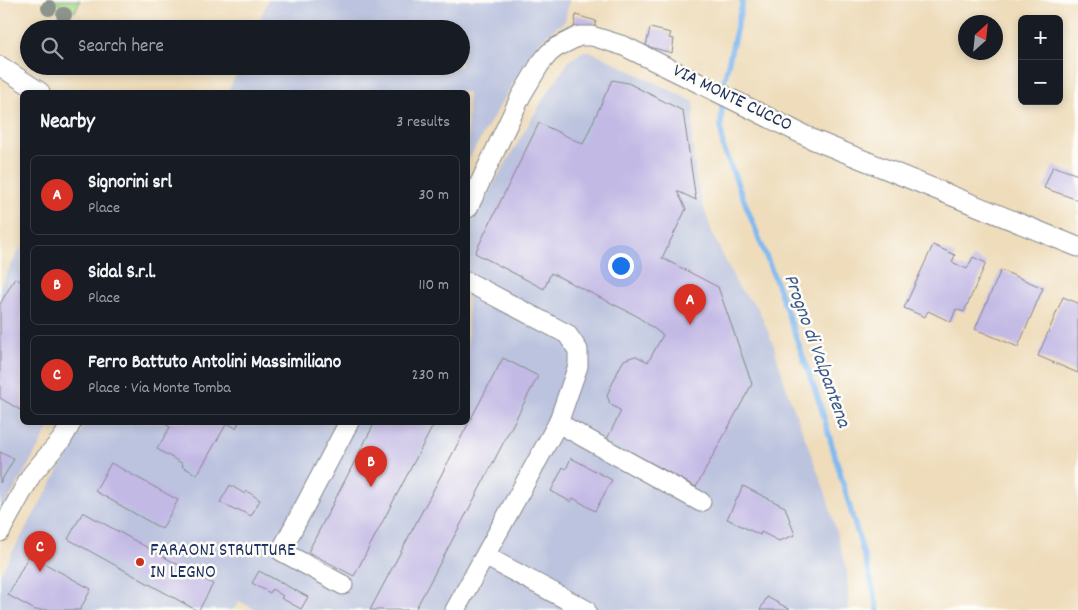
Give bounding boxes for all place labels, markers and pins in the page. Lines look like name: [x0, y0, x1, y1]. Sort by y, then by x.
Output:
pin: A: [674, 284, 706, 325]
pin: B: [355, 446, 387, 487]
pin: C: [24, 531, 56, 572]
place label: FARAONI STRUTTURE IN LEGNO: [150, 538, 296, 587]
marker: FARAONI STRUTTURE IN LEGNO: [134, 556, 146, 568]

